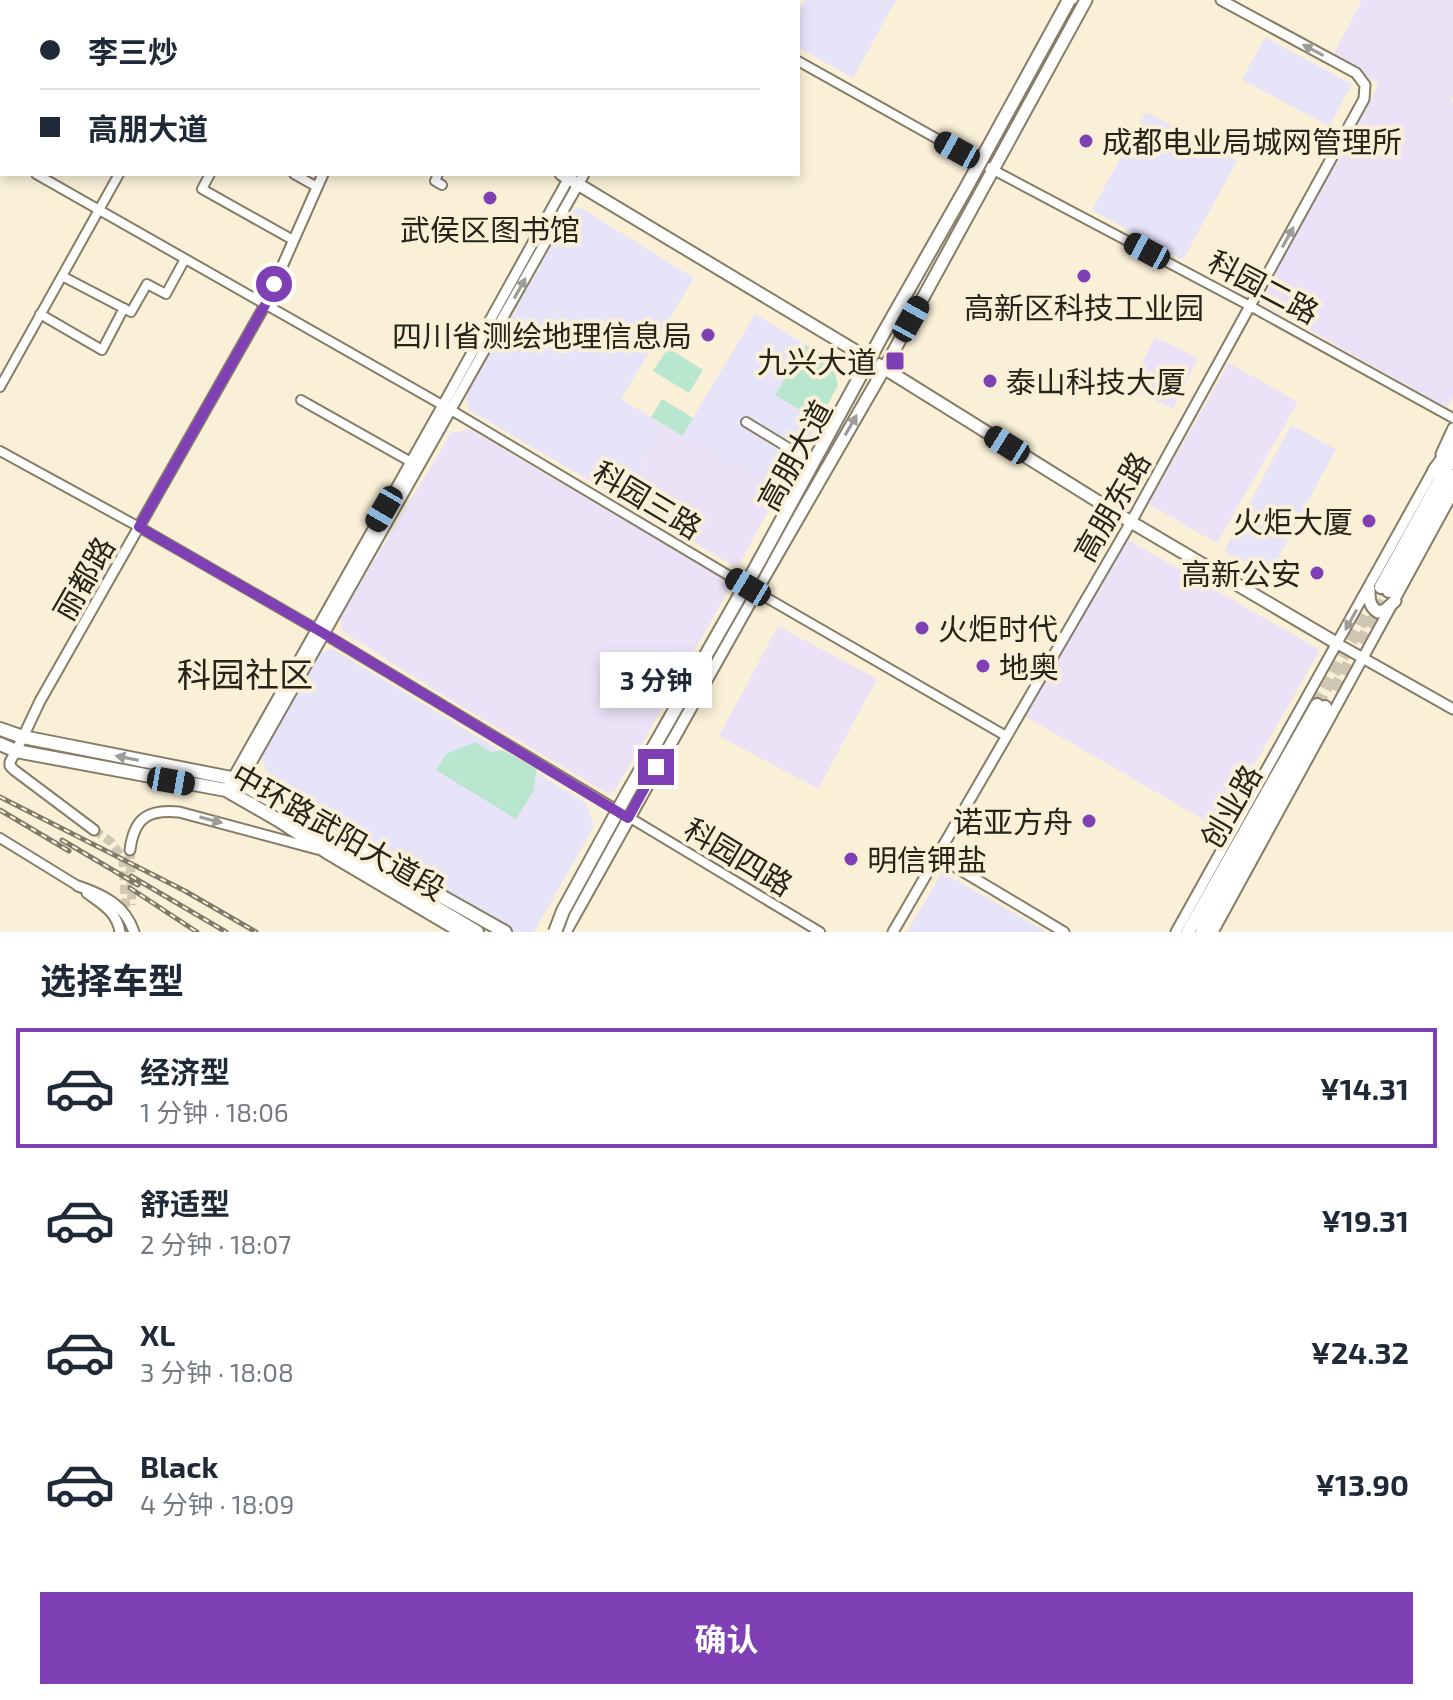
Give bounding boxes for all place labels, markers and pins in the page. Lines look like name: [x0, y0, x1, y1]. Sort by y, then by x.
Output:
place label: 成都电业局城网管理所: [1102, 123, 1402, 159]
marker: 成都电业局城网管理所: [1077, 132, 1095, 150]
marker: 武侯区图书馆: [481, 189, 499, 207]
place label: 武侯区图书馆: [400, 211, 580, 247]
marker: 高新区科技工业园: [1075, 267, 1093, 285]
place label: 高新区科技工业园: [964, 289, 1204, 325]
place label: 四川省测绘地理信息局: [392, 317, 692, 353]
marker: 四川省测绘地理信息局: [699, 326, 717, 344]
place label: 九兴大道: [757, 343, 877, 379]
marker: 九兴大道: [884, 350, 906, 372]
place label: 泰山科技大厦: [1006, 363, 1186, 399]
marker: 泰山科技大厦: [981, 372, 999, 390]
place label: 火炬大厦: [1233, 503, 1353, 539]
marker: 火炬大厦: [1360, 512, 1378, 530]
place label: 高新公安: [1181, 555, 1301, 591]
marker: 高新公安: [1308, 564, 1326, 582]
place label: 火炬时代: [938, 610, 1058, 646]
marker: 火炬时代: [913, 619, 931, 637]
place label: 地奥: [999, 648, 1059, 684]
marker: 地奥: [974, 657, 992, 675]
place label: 诺亚方舟: [953, 803, 1073, 839]
marker: 诺亚方舟: [1080, 812, 1098, 830]
place label: 明信钾盐: [867, 841, 987, 877]
marker: 明信钾盐: [842, 850, 860, 868]

